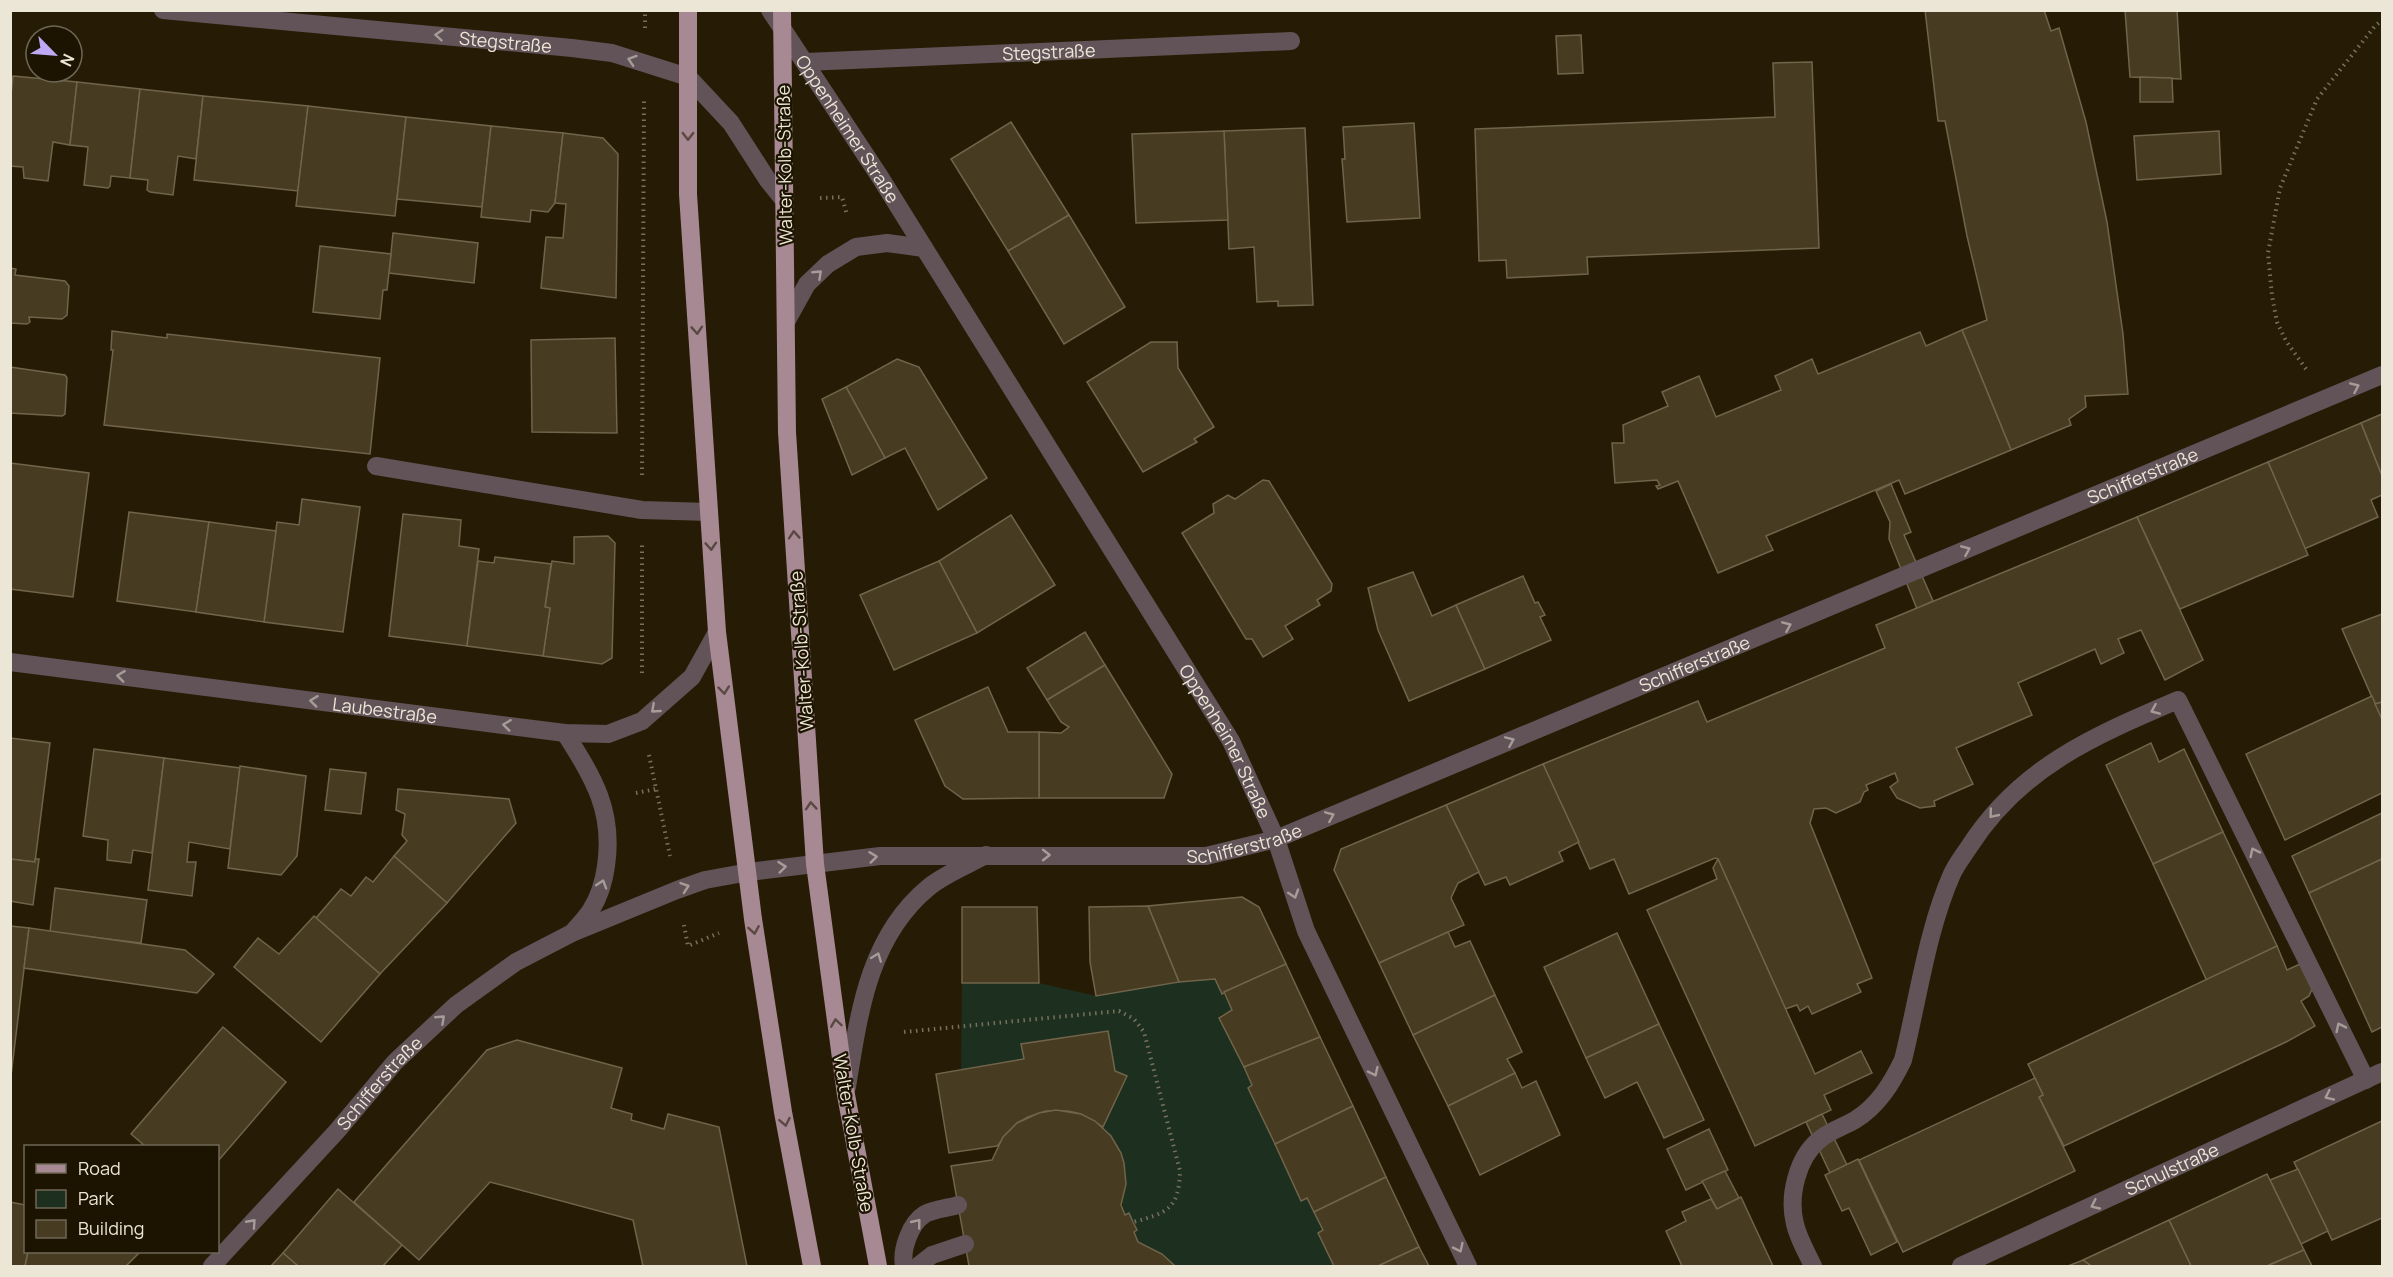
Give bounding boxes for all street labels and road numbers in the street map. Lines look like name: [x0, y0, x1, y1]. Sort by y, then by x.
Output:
street label: Stegstraße: [458, 26, 553, 58]
street label: Stegstraße: [1002, 37, 1096, 65]
street label: Oppenheimer Straße: [791, 50, 905, 207]
street label: Walter-Kolb-Straße: [771, 85, 797, 245]
street label: Schifferstraße: [2083, 442, 2202, 509]
street label: Walter-Kolb-Straße: [783, 570, 819, 732]
street label: Schifferstraße: [1635, 630, 1753, 697]
street label: Oppenheimer Straße: [1174, 660, 1277, 822]
street label: Laubestraße: [331, 691, 439, 729]
street label: Schifferstraße: [1186, 818, 1305, 868]
street label: Schifferstraße: [331, 1031, 427, 1135]
street label: Walter-Kolb-Straße: [828, 1052, 880, 1214]
street label: Schulstraße: [2121, 1137, 2223, 1201]

